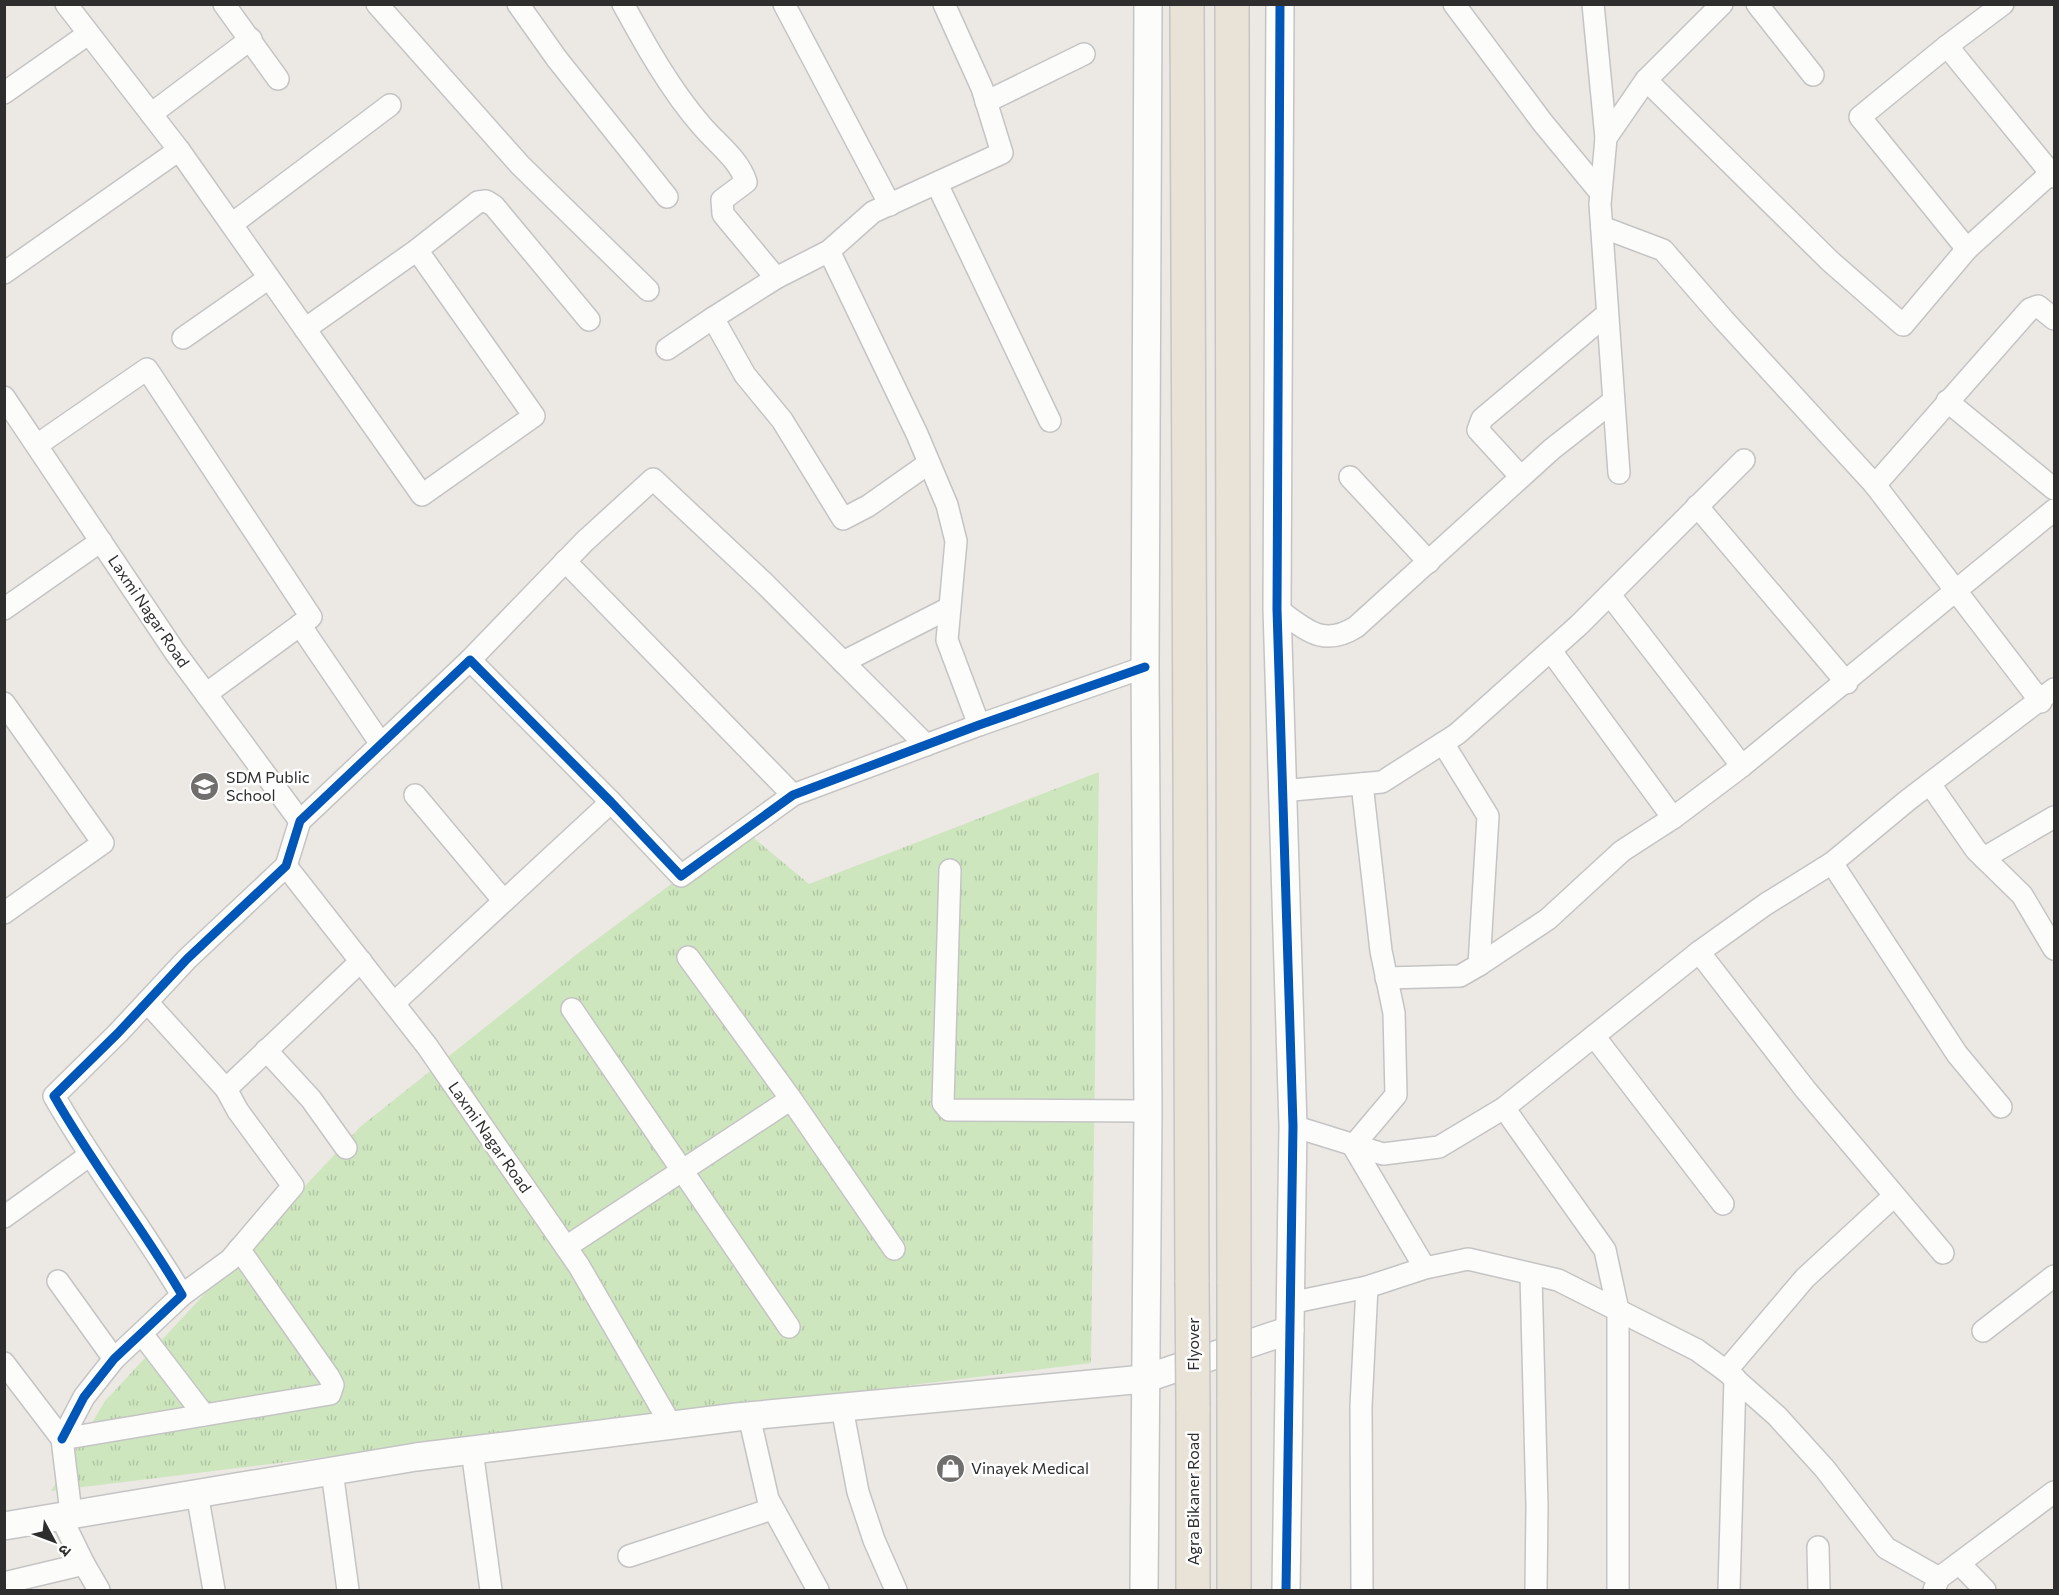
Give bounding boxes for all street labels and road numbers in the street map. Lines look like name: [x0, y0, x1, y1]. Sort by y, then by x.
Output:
street label: Laxmi Nagar Road: [105, 551, 194, 670]
street label: Laxmi Nagar Road: [445, 1077, 536, 1196]
street label: Flyover: [1183, 1317, 1202, 1371]
street label: Agra Bikaner Road: [1183, 1433, 1202, 1565]

